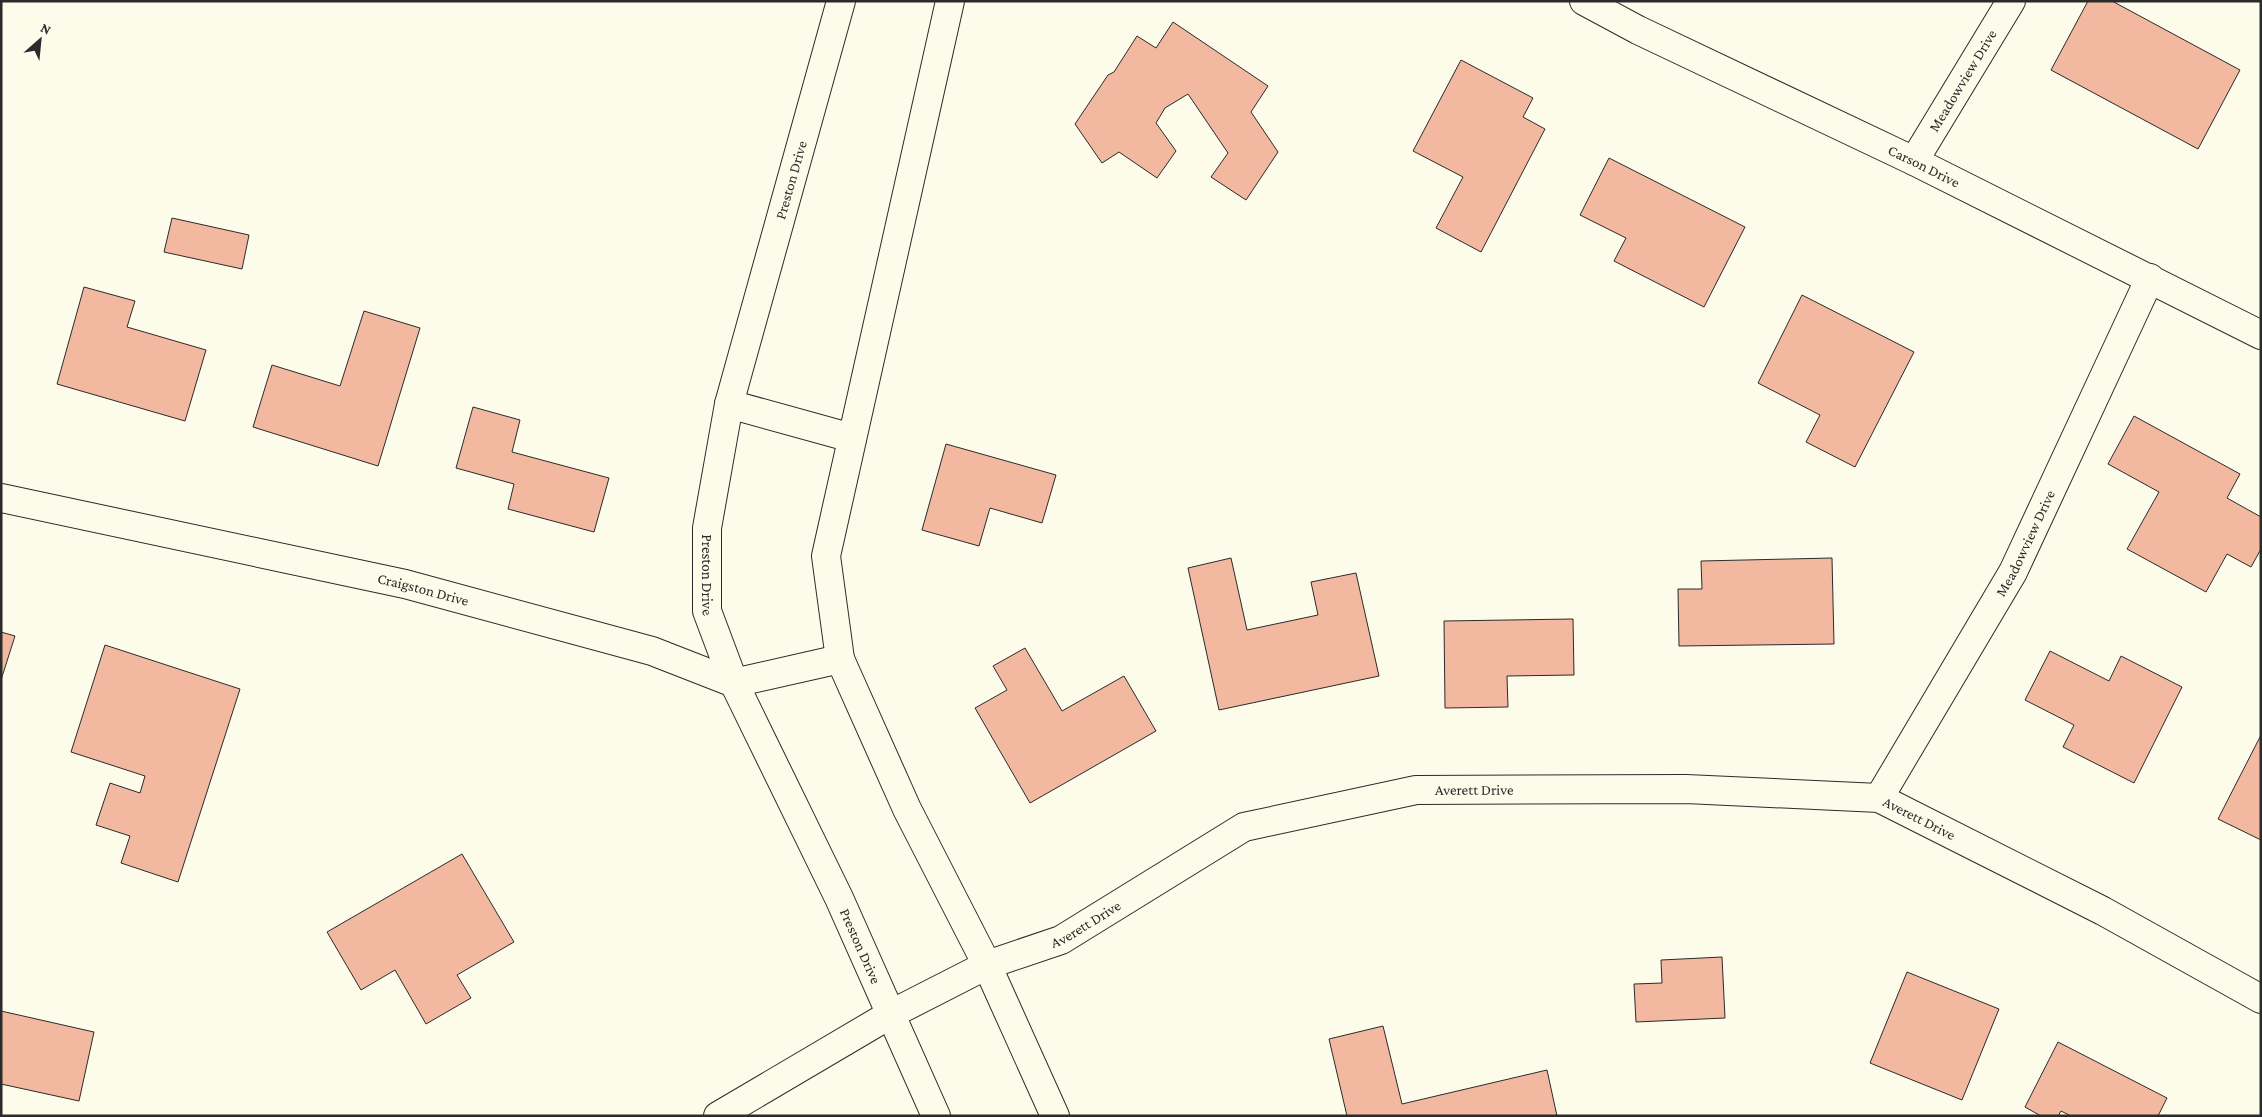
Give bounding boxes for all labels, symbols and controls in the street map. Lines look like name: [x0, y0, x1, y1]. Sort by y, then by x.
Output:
north arrow: [15, 15, 65, 65]
text: N: [38, 19, 54, 38]
street label: Meadowview Drive: [1926, 26, 2000, 135]
street label: Preston Drive: [772, 139, 810, 221]
street label: Carson Drive: [1886, 142, 1963, 191]
street label: Meadowview Drive: [1992, 487, 2058, 599]
street label: Preston Drive: [699, 534, 716, 618]
street label: Craigston Drive: [376, 570, 471, 609]
street label: Averett Drive: [1435, 782, 1514, 798]
street label: Averett Drive: [1881, 793, 1958, 843]
street label: Averett Drive: [1049, 897, 1124, 951]
street label: Preston Drive: [837, 906, 884, 987]

